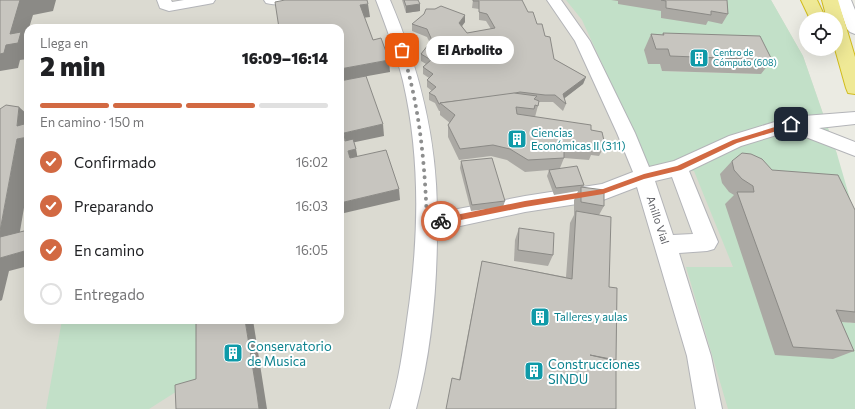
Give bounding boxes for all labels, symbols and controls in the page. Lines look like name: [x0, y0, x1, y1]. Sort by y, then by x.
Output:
map controls: [799, 12, 843, 56]
button: locate: [799, 12, 843, 56]
pin: [385, 33, 419, 67]
text: Llega en: [40, 35, 88, 51]
callout: El Arbolito: [426, 36, 514, 64]
icon: bag: [391, 39, 413, 61]
text: El Arbolito: [437, 42, 503, 58]
building icon: Centro de Cómputo (608): [688, 47, 710, 69]
place label: Centro de Cómputo (608): [713, 47, 777, 68]
text: 16:09–16:14: [242, 49, 328, 67]
text: 2 min: [40, 50, 105, 81]
pin: [774, 107, 808, 141]
icon: home: [780, 113, 802, 135]
text: En camino · 150 m: [40, 114, 144, 130]
place label: Ciencias Económicas II (311): [531, 126, 626, 152]
building icon: Ciencias Económicas II (311): [506, 128, 528, 150]
icon: check: [40, 151, 62, 173]
text: Confirmado: [74, 153, 156, 171]
text: 16:02: [296, 154, 328, 170]
street label: Anillo Vial: [645, 194, 672, 246]
icon: check: [40, 195, 62, 217]
text: Preparando: [74, 197, 154, 215]
text: 16:03: [296, 198, 328, 214]
courier: [421, 201, 461, 241]
icon: bike: [430, 210, 452, 232]
icon: check: [40, 239, 62, 261]
text: En camino: [74, 241, 144, 259]
text: 16:05: [296, 242, 328, 258]
text: Entregado: [74, 285, 145, 303]
building icon: Talleres y aulas: [529, 306, 551, 328]
place label: Talleres y aulas: [554, 310, 628, 323]
place label: Conservatorio de Musica: [247, 338, 332, 369]
building icon: Conservatorio de Musica: [222, 342, 244, 364]
place label: Construcciones SINDU: [548, 356, 640, 387]
building icon: Construcciones SINDU: [523, 360, 545, 382]

